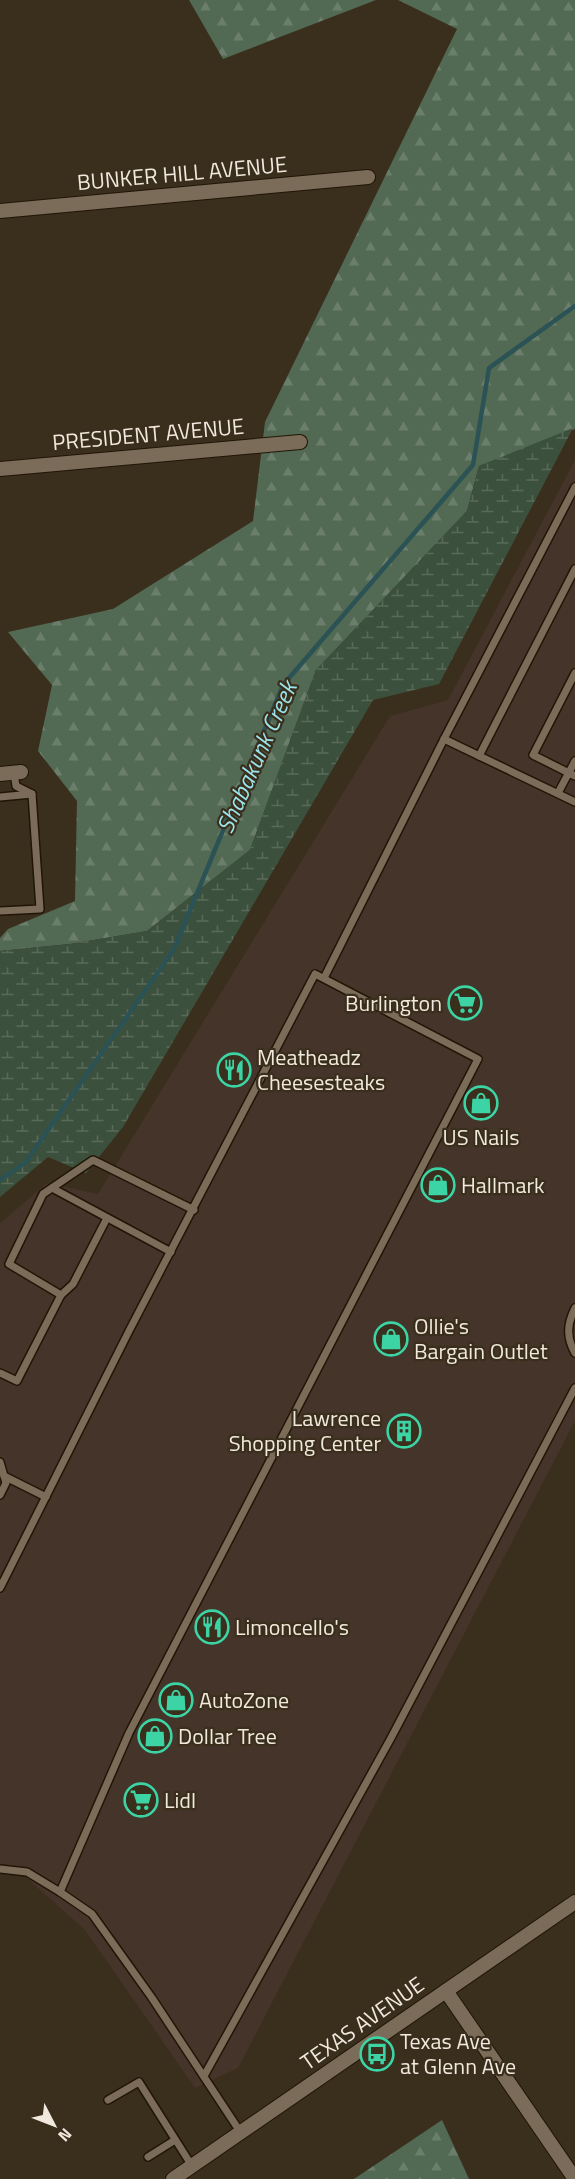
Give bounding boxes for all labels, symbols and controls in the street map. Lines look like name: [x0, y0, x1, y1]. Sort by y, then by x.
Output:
street label: BUNKER HILL AVENUE: [76, 147, 288, 199]
street label: PRESIDENT AVENUE: [51, 409, 245, 459]
water label: Shabakunk Creek: [206, 672, 307, 839]
supermarket icon: Burlington: [447, 985, 483, 1021]
place label: Burlington: [345, 986, 442, 1020]
place label: Meatheadz Cheesesteaks: [257, 1040, 385, 1099]
restaurant icon: Meatheadz Cheesesteaks: [216, 1052, 252, 1088]
shop icon: US Nails: [463, 1085, 499, 1121]
place label: US Nails: [443, 1120, 519, 1154]
shop icon: Hallmark: [420, 1167, 456, 1203]
place label: Hallmark: [461, 1168, 545, 1202]
place label: Ollie's Bargain Outlet: [414, 1309, 548, 1368]
shop icon: Ollie's Bargain Outlet: [373, 1321, 409, 1357]
place label: Lawrence Shopping Center: [229, 1401, 381, 1460]
building icon: Lawrence Shopping Center: [386, 1413, 422, 1449]
restaurant icon: Limoncello's: [194, 1609, 230, 1645]
place label: Limoncello's: [235, 1610, 349, 1644]
shop icon: AutoZone: [158, 1682, 194, 1718]
place label: AutoZone: [199, 1683, 289, 1717]
shop icon: Dollar Tree: [137, 1718, 173, 1754]
place label: Dollar Tree: [178, 1719, 277, 1753]
supermarket icon: Lidl: [123, 1782, 159, 1818]
place label: Lidl: [164, 1783, 196, 1817]
street label: TEXAS AVENUE: [293, 1968, 431, 2078]
place label: Texas Ave at Glenn Ave: [400, 2024, 516, 2083]
bus stop icon: Texas Ave at Glenn Ave: [359, 2036, 395, 2072]
north arrow: [24, 2095, 84, 2155]
text: N: [53, 2123, 78, 2147]

